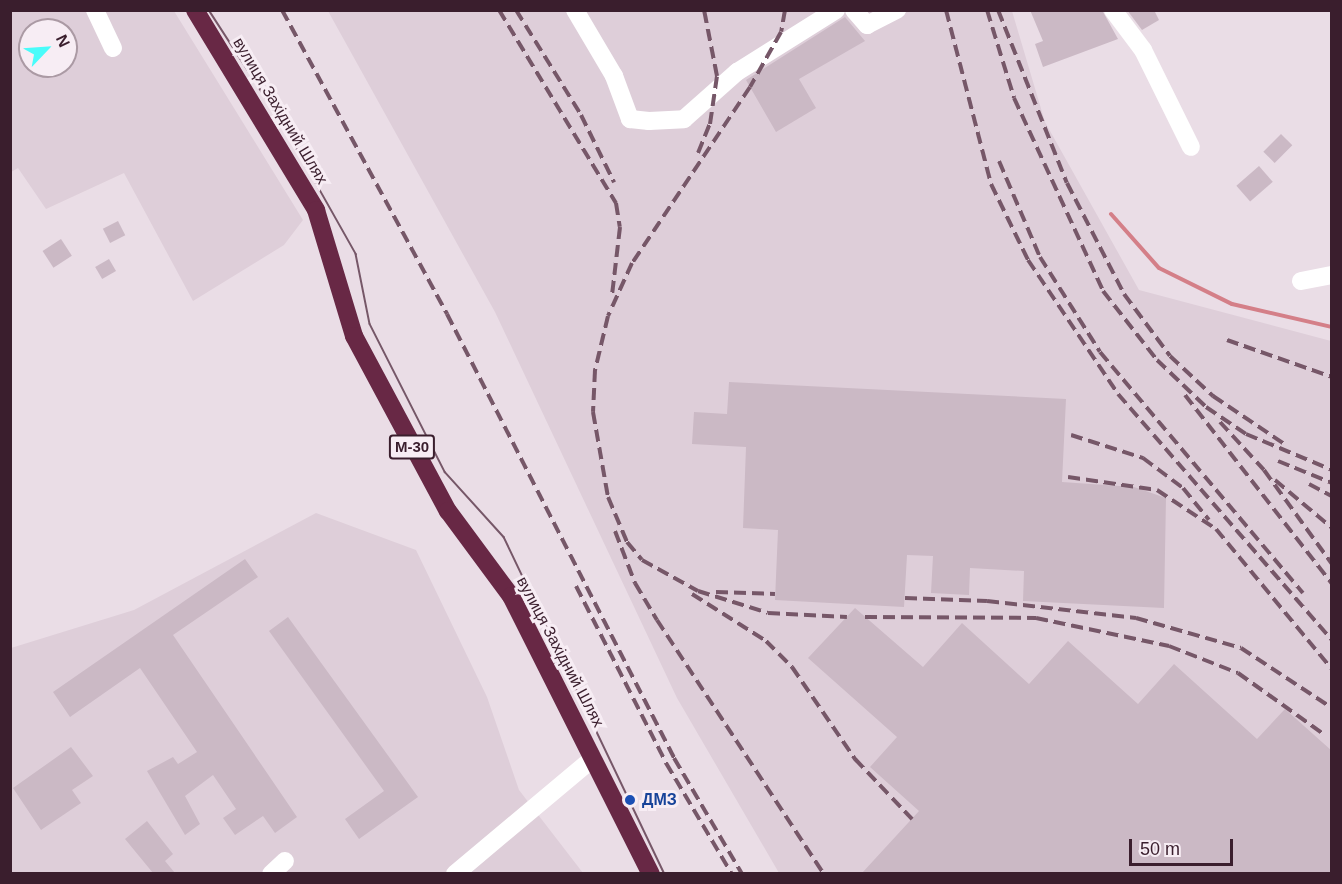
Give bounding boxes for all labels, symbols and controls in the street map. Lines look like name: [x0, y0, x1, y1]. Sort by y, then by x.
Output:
north arrow: [18, 18, 78, 78]
text: N: [53, 32, 73, 50]
street label: вулиця Західний Шлях: [229, 34, 331, 188]
road number: М-30: [388, 435, 436, 459]
street label: вулиця Західний Шлях: [512, 573, 608, 731]
place label: ДМЗ: [642, 790, 677, 810]
marker: ДМЗ: [623, 793, 637, 807]
scale bar: [1132, 827, 1236, 865]
text: 50 m: [1140, 839, 1180, 859]

